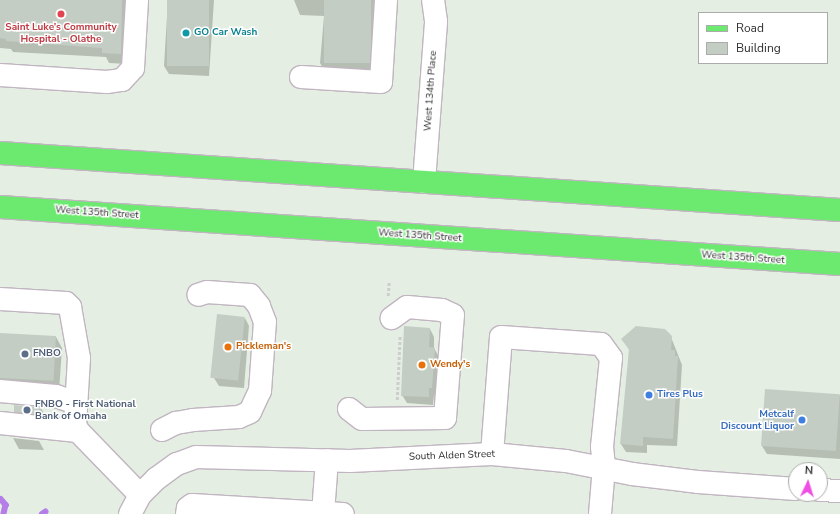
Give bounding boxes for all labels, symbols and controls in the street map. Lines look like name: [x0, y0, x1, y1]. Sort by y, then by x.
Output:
marker: Saint Luke’s Community Hospital - Olathe: [55, 8, 67, 20]
legend: [698, 12, 828, 64]
text: Road: [736, 20, 764, 36]
place label: Saint Luke’s Community Hospital - Olathe: [5, 21, 117, 44]
place label: GO Car Wash: [194, 27, 257, 39]
marker: GO Car Wash: [181, 28, 191, 38]
text: Building: [736, 40, 781, 56]
street label: West 134th Place: [422, 50, 440, 132]
street label: West 135th Street: [55, 204, 139, 222]
street label: West 135th Street: [378, 227, 462, 245]
street label: West 135th Street: [701, 249, 785, 267]
place label: Pickleman's: [236, 341, 291, 353]
marker: Pickleman's: [223, 342, 233, 352]
place label: FNBO: [33, 348, 61, 360]
marker: FNBO: [20, 349, 30, 359]
place label: Wendy's: [430, 359, 470, 371]
marker: Wendy's: [417, 360, 427, 370]
place label: Tires Plus: [657, 389, 703, 401]
marker: Tires Plus: [644, 390, 654, 400]
place label: FNBO - First National Bank of Omaha: [35, 398, 136, 422]
marker: FNBO - First National Bank of Omaha: [22, 405, 32, 415]
place label: Metcalf Discount Liquor: [721, 408, 794, 432]
marker: Metcalf Discount Liquor: [797, 415, 807, 425]
street label: South Alden Street: [409, 449, 495, 463]
north arrow: [788, 462, 828, 502]
text: N: [804, 463, 813, 478]

